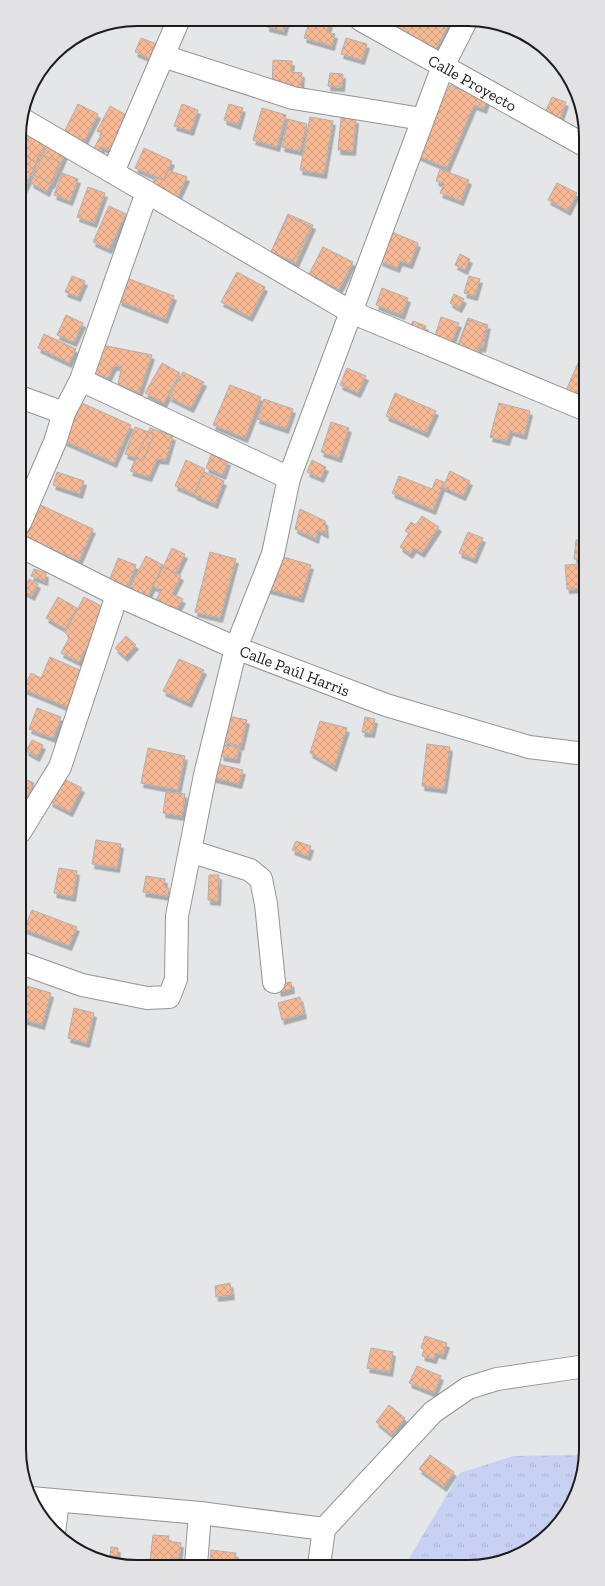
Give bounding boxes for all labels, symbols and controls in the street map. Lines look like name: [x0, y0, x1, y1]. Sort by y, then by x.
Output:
street label: Calle Proyecto: [425, 50, 520, 115]
street label: Calle Paúl Harris: [237, 641, 353, 700]

